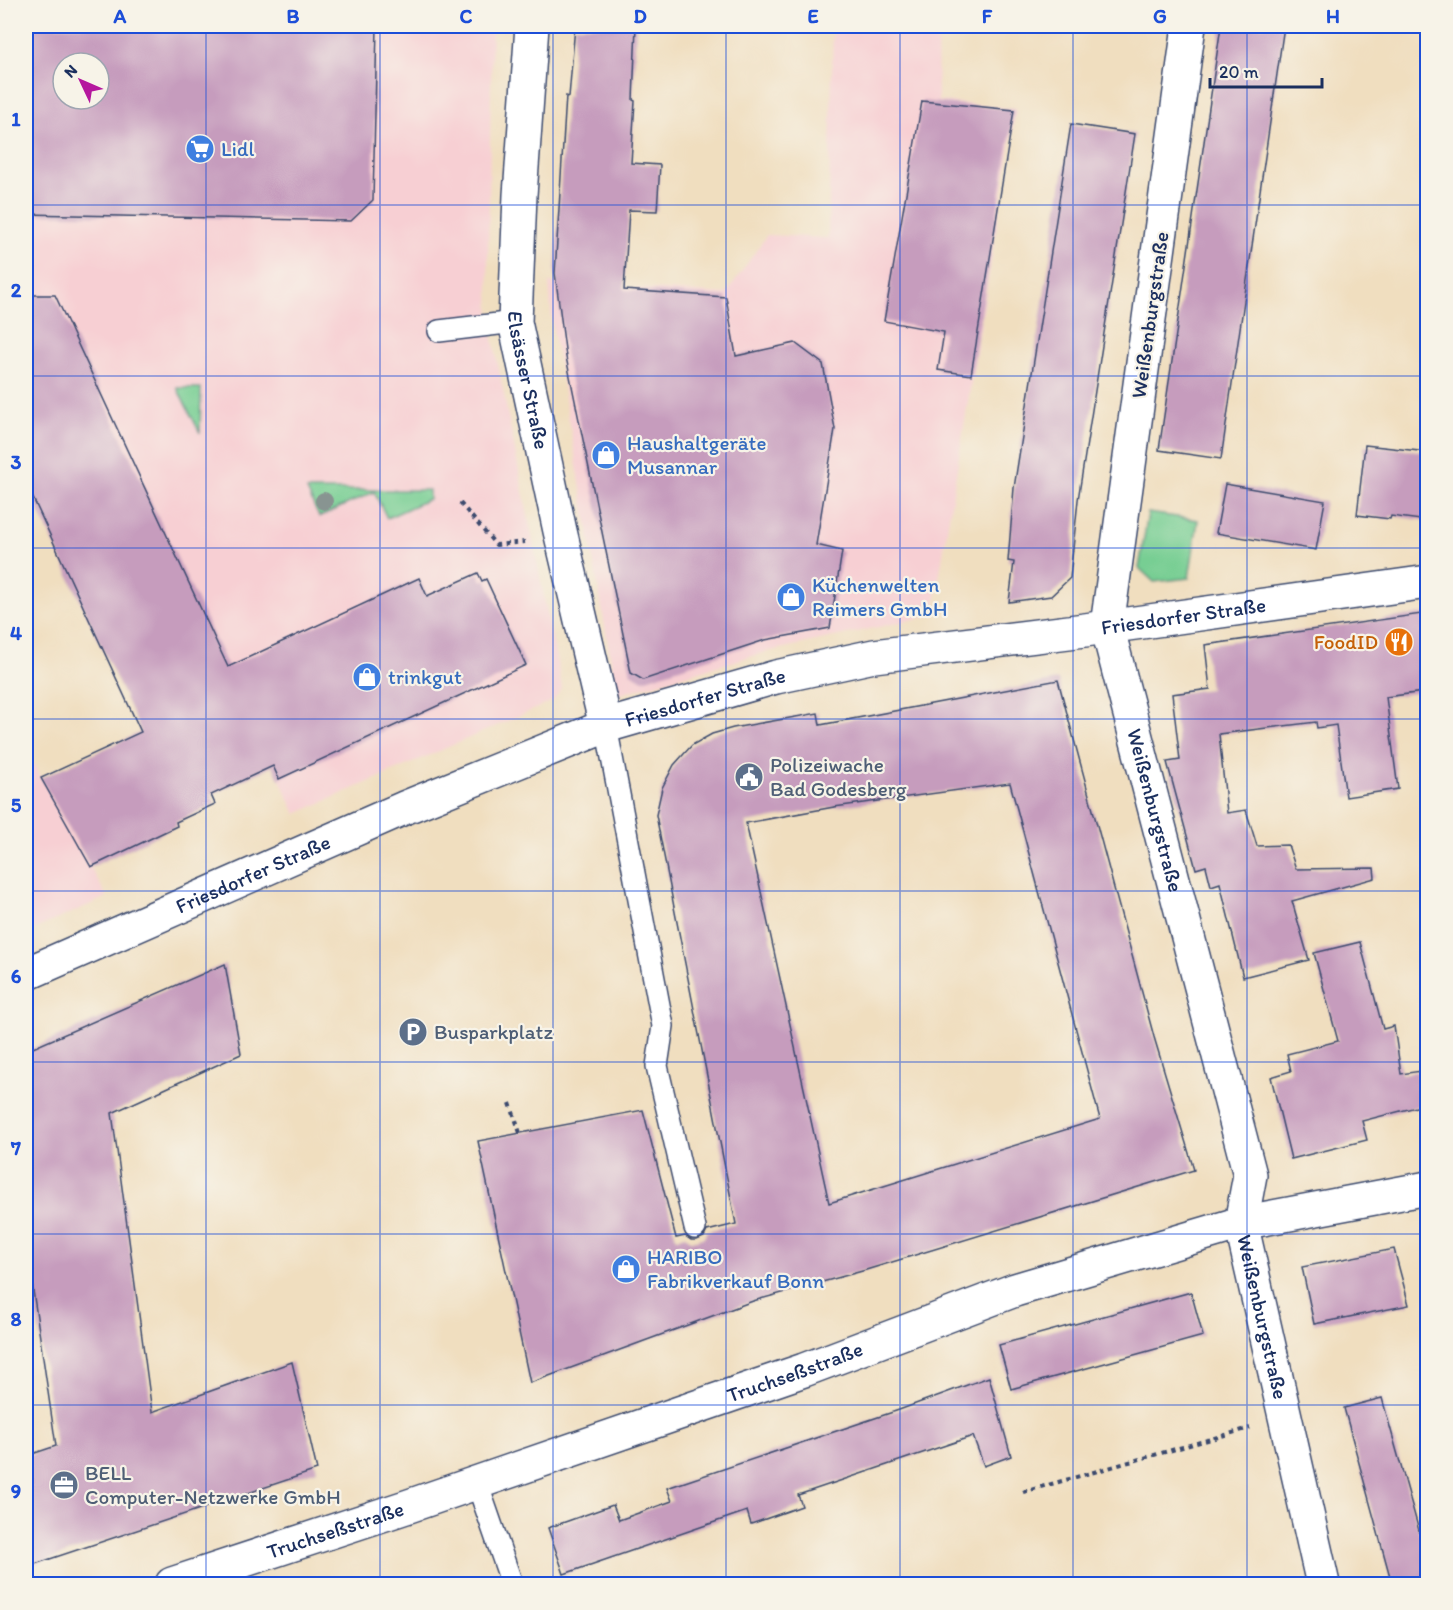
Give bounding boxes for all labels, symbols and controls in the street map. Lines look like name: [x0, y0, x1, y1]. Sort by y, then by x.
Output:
text: A: [113, 4, 127, 28]
text: B: [287, 4, 300, 28]
text: C: [460, 4, 473, 28]
text: D: [633, 4, 647, 28]
text: E: [807, 4, 819, 28]
text: F: [982, 4, 993, 28]
text: G: [1153, 4, 1167, 28]
text: H: [1326, 4, 1340, 28]
north arrow: [51, 51, 111, 111]
scale bar: [1210, 51, 1322, 89]
text: N: [60, 60, 81, 81]
text: 20 m: [1219, 61, 1259, 83]
text: 1: [11, 107, 21, 131]
supermarket icon: Lidl: [184, 133, 216, 165]
place label: Lidl: [221, 136, 255, 161]
street label: Weißenburgstraße: [1125, 230, 1174, 400]
text: 2: [11, 278, 22, 302]
street label: Elsässer Straße: [503, 311, 555, 451]
place label: Haushaltgeräte Musannar: [627, 430, 767, 479]
shop icon: Haushaltgeräte Musannar: [590, 439, 622, 471]
text: 3: [11, 450, 22, 474]
place label: Küchenwelten Reimers GmbH: [812, 572, 947, 621]
shop icon: Küchenwelten Reimers GmbH: [775, 581, 807, 613]
street label: Friesdorfer Straße: [1099, 592, 1267, 640]
text: 4: [10, 621, 22, 645]
restaurant icon: FoodID: [1383, 626, 1415, 658]
place label: FoodID: [1314, 629, 1378, 654]
shop icon: trinkgut: [351, 661, 383, 693]
street label: Friesdorfer Straße: [622, 662, 788, 732]
place label: trinkgut: [388, 664, 462, 689]
street label: Weißenburgstraße: [1122, 726, 1189, 895]
place label: Polizeiwache Bad Godesberg: [770, 752, 907, 801]
public building icon: Polizeiwache Bad Godesberg: [733, 761, 765, 793]
text: 5: [11, 793, 22, 817]
street label: Friesdorfer Straße: [172, 829, 334, 919]
text: 6: [11, 964, 22, 988]
parking icon: Busparkplatz: [397, 1016, 429, 1048]
place label: Busparkplatz: [434, 1019, 553, 1044]
text: 7: [10, 1136, 21, 1160]
street label: Weißenburgstraße: [1232, 1232, 1294, 1402]
place label: HARIBO Fabrikverkauf Bonn: [647, 1244, 824, 1293]
shop icon: HARIBO Fabrikverkauf Bonn: [610, 1253, 642, 1285]
text: 8: [11, 1307, 22, 1331]
street label: Truchseßstraße: [724, 1336, 866, 1408]
place label: BELL Computer-Netzwerke GmbH: [85, 1460, 341, 1509]
office icon: BELL Computer-Netzwerke GmbH: [48, 1469, 80, 1501]
text: 9: [11, 1479, 21, 1503]
street label: Truchseßstraße: [264, 1496, 407, 1564]

